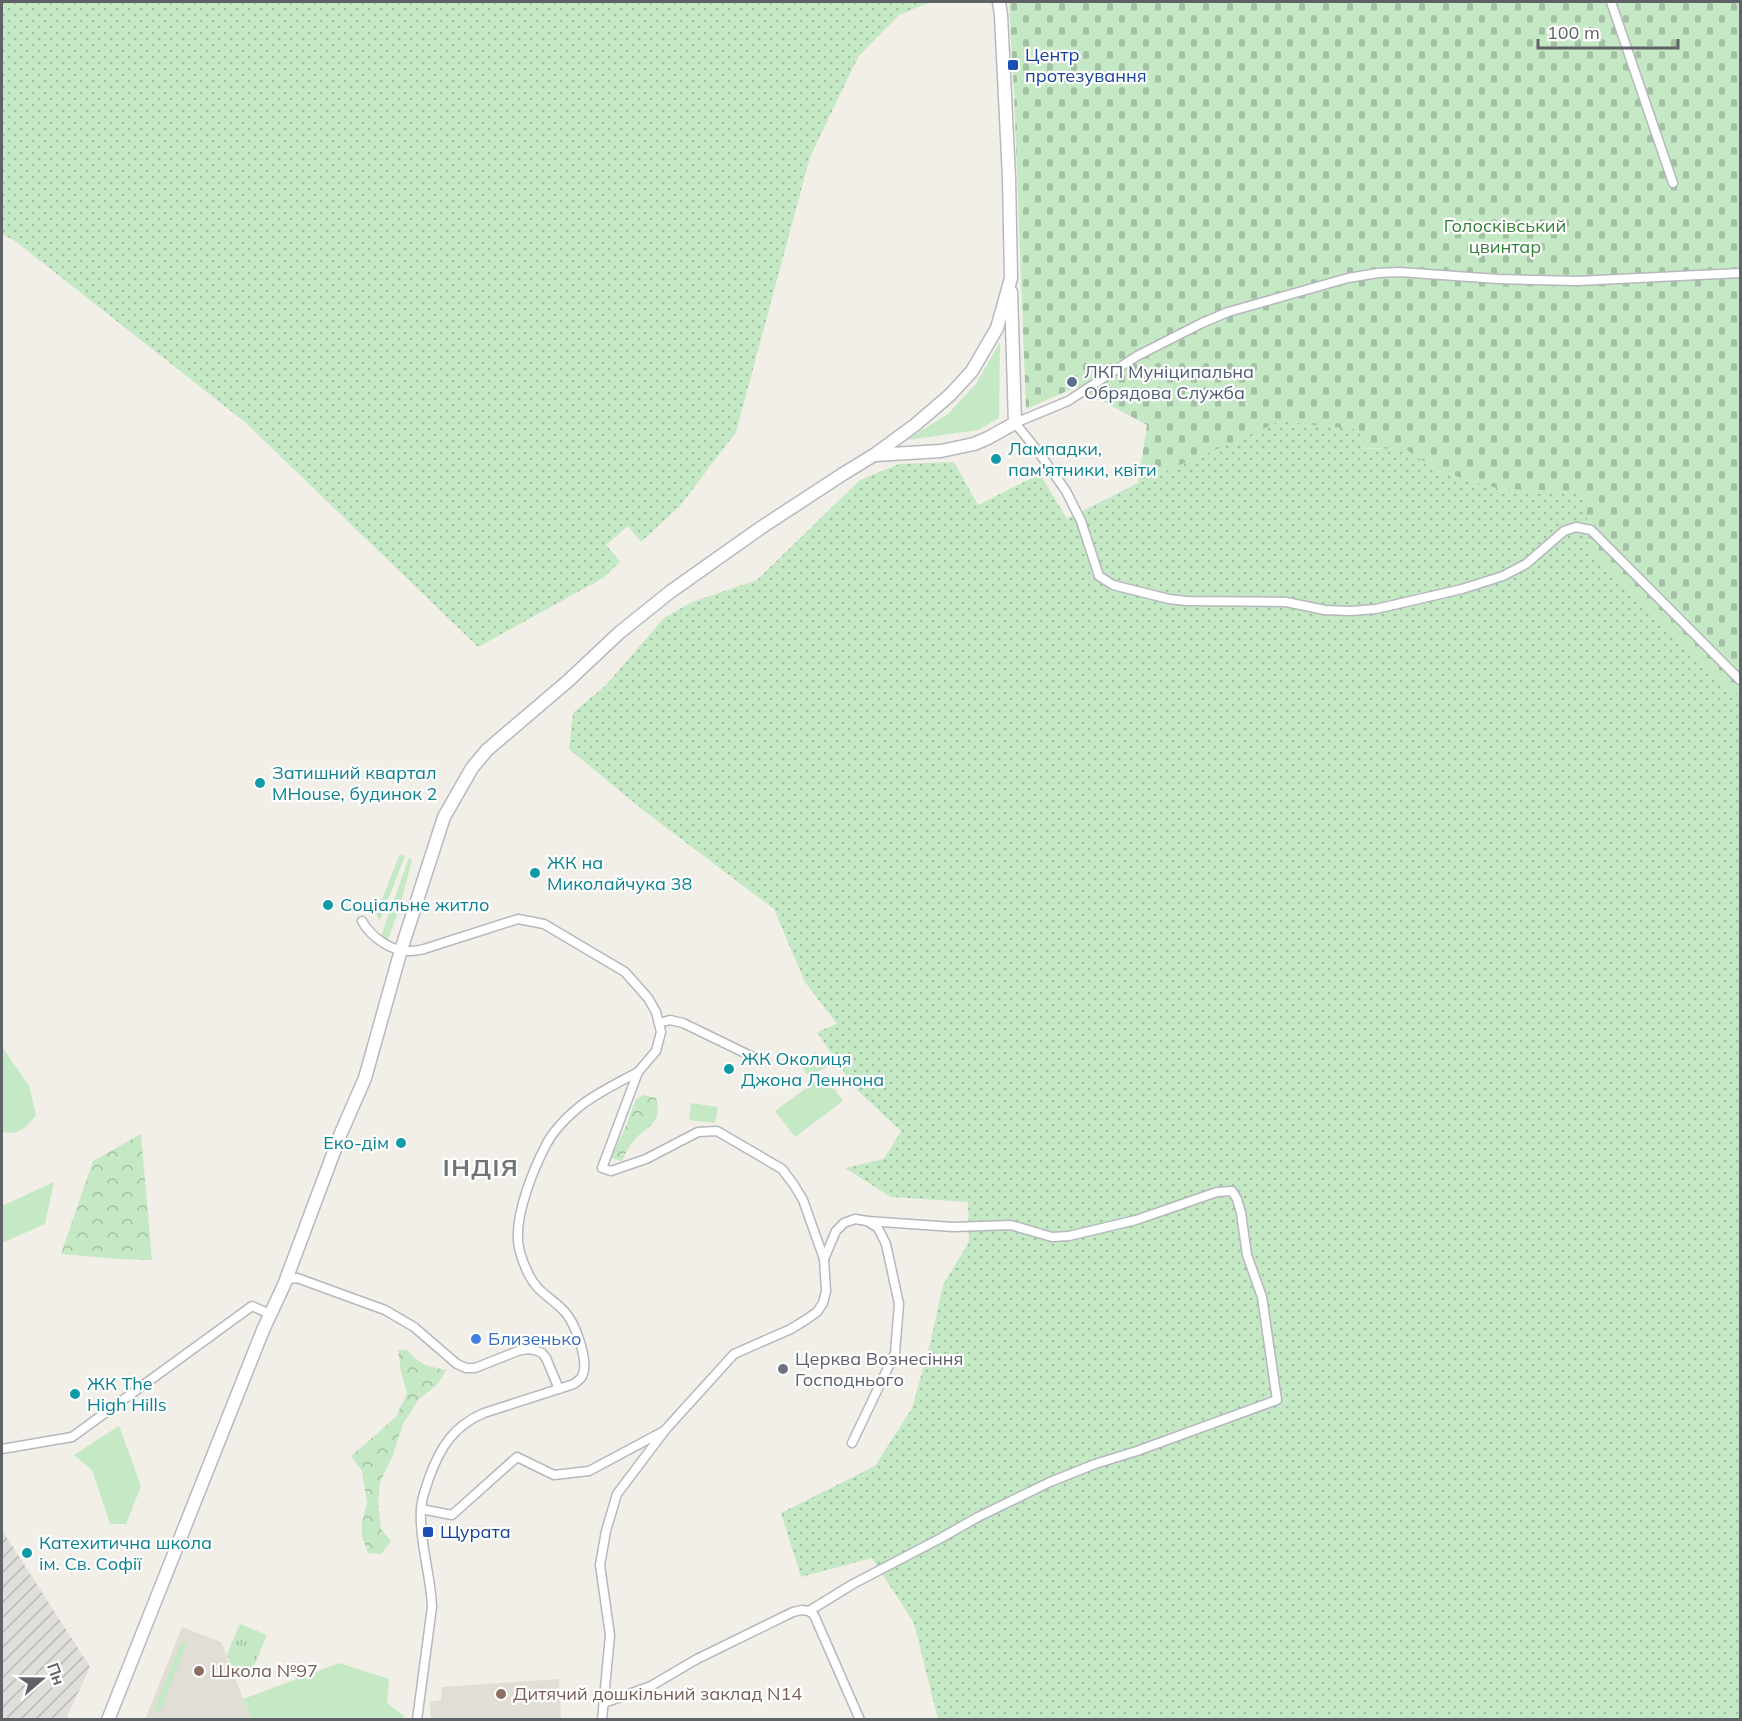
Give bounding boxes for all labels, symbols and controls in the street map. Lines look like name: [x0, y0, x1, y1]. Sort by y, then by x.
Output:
scale bar: [1538, 12, 1678, 50]
text: 100 m: [1547, 21, 1600, 44]
place label: Центр протезування: [1025, 43, 1147, 87]
marker: Центр протезування: [1006, 58, 1020, 72]
park label: Голосківський цвинтар: [1444, 214, 1566, 258]
place label: ЛКП Муніципальна Обрядова Служба: [1084, 360, 1254, 404]
marker: ЛКП Муніципальна Обрядова Служба: [1065, 375, 1079, 389]
place label: Лампадки, пам'ятники, квіти: [1008, 437, 1157, 481]
marker: Лампадки, пам'ятники, квіти: [989, 452, 1003, 466]
place label: Затишний квартал MHouse, будинок 2: [272, 761, 437, 805]
marker: Затишний квартал MHouse, будинок 2: [253, 776, 267, 790]
place label: ЖК на Миколайчука 38: [547, 851, 692, 895]
marker: ЖК на Миколайчука 38: [528, 866, 542, 880]
place label: Соціальне житло: [340, 893, 489, 916]
marker: Соціальне житло: [321, 898, 335, 912]
place label: ЖК Околиця Джона Леннона: [741, 1047, 884, 1091]
marker: ЖК Околиця Джона Леннона: [722, 1062, 736, 1076]
place label: Еко-дім: [323, 1131, 389, 1154]
marker: Еко-дім: [394, 1136, 408, 1150]
district label: ІНДІЯ: [443, 1152, 519, 1182]
place label: Близенько: [488, 1327, 581, 1350]
marker: Близенько: [469, 1332, 483, 1346]
place label: Церква Вознесіння Господнього: [795, 1347, 963, 1391]
marker: Церква Вознесіння Господнього: [776, 1362, 790, 1376]
place label: ЖК The High Hills: [87, 1372, 167, 1416]
marker: ЖК The High Hills: [68, 1387, 82, 1401]
place label: Щурата: [440, 1520, 511, 1543]
marker: Щурата: [421, 1525, 435, 1539]
place label: Катехитична школа ім. Св. Софії: [39, 1531, 212, 1575]
marker: Катехитична школа ім. Св. Софії: [20, 1546, 34, 1560]
north arrow: [12, 1649, 72, 1709]
place label: Школа №97: [211, 1659, 318, 1682]
text: Пн: [43, 1660, 69, 1688]
marker: Школа №97: [192, 1664, 206, 1678]
place label: Дитячий дошкільний заклад N14: [513, 1682, 802, 1705]
marker: Дитячий дошкільний заклад N14: [494, 1687, 508, 1701]

